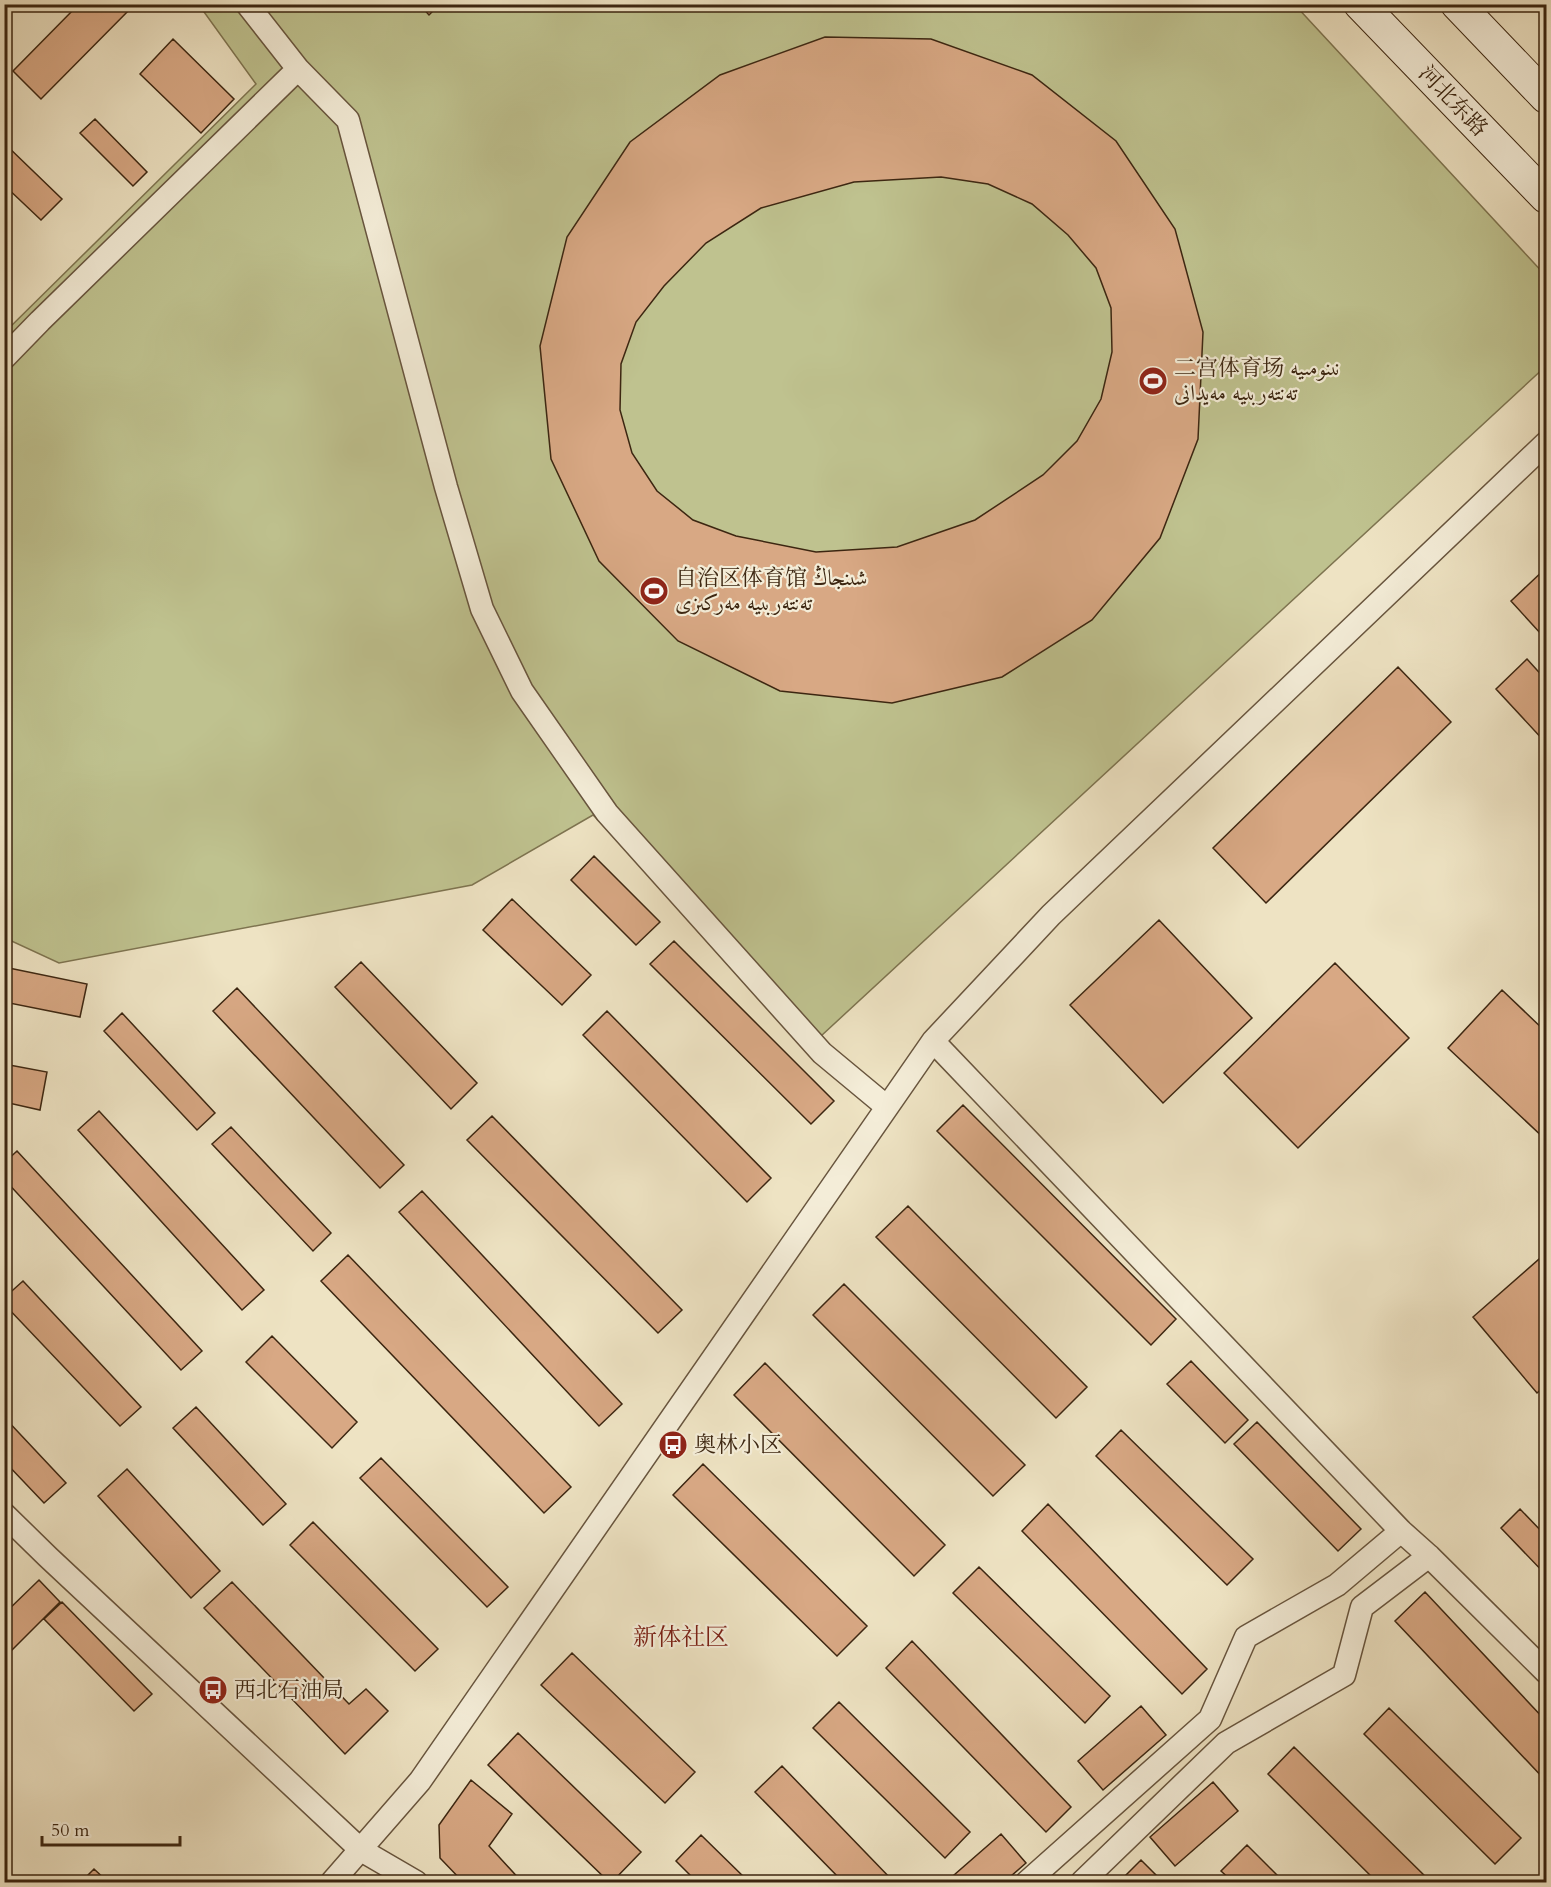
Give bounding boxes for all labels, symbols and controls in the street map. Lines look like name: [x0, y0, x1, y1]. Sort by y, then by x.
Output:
street label: 河北东路: [1412, 59, 1494, 143]
place label: 二宫体育场 نىنومىيە تەنتەربىيە مەيدانى: [1174, 353, 1340, 408]
sports icon: 二宫体育场 نىنومىيە تەنتەربىيە مەيدانى: [1137, 365, 1169, 397]
place label: 自治区体育馆 شىنجاڭ تەنتەربىيە مەركىزى: [675, 563, 867, 618]
sports icon: 自治区体育馆 شىنجاڭ تەنتەربىيە مەركىزى: [638, 575, 670, 607]
bus stop icon: 奥林小区: [657, 1429, 689, 1461]
place label: 奥林小区: [694, 1430, 782, 1460]
district label: 新体社区: [633, 1621, 729, 1654]
bus stop icon: 西北石油局: [197, 1674, 229, 1706]
place label: 西北石油局: [234, 1675, 344, 1705]
scale bar: [42, 1809, 180, 1847]
text: 50 m: [51, 1818, 90, 1843]

